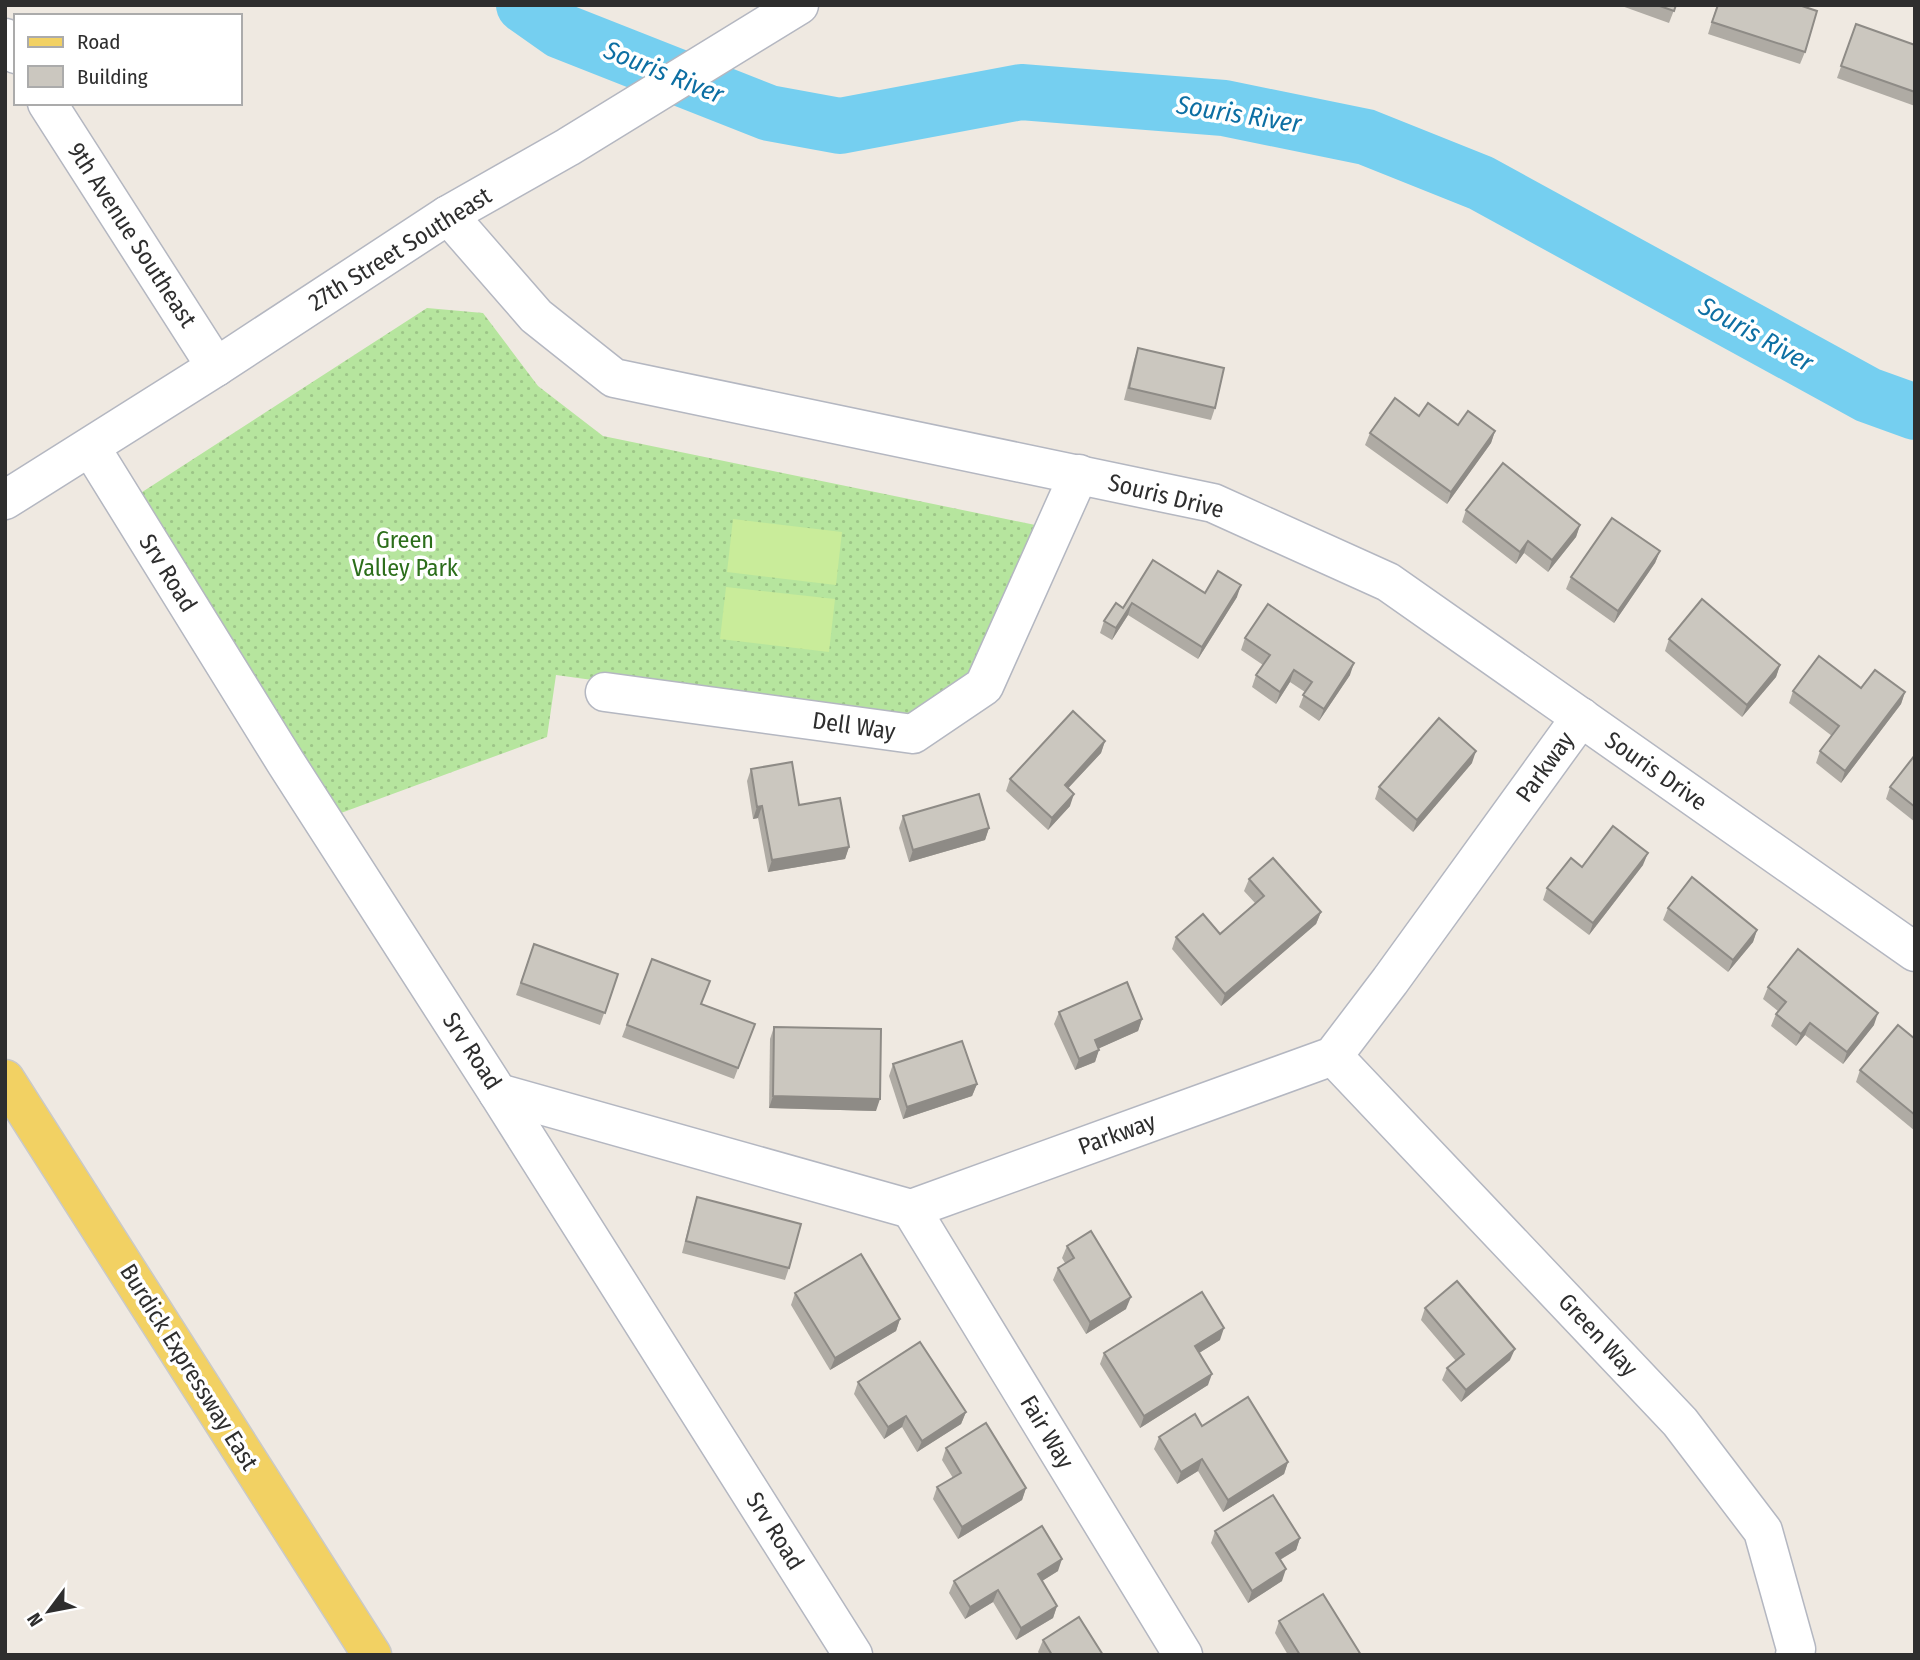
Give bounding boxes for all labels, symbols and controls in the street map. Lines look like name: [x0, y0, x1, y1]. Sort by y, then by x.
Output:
legend: [14, 14, 242, 105]
text: Road: [77, 29, 121, 55]
water label: Souris River: [599, 34, 729, 111]
text: Building: [77, 64, 148, 90]
water label: Souris River: [1173, 89, 1304, 140]
street label: 9th Avenue Southeast: [62, 137, 202, 333]
street label: 27th Street Southeast: [304, 181, 497, 316]
water label: Souris River: [1692, 290, 1819, 379]
street label: Souris Drive: [1105, 468, 1227, 524]
park label: Green Valley Park: [352, 526, 459, 582]
street label: Srv Road: [133, 529, 203, 617]
street label: Dell Way: [811, 706, 898, 746]
street label: Parkway: [1510, 726, 1580, 808]
street label: Souris Drive: [1600, 726, 1712, 816]
street label: Srv Road: [437, 1007, 507, 1095]
street label: Parkway: [1075, 1107, 1160, 1161]
street label: Burdick Expressway East: [114, 1259, 264, 1475]
street label: Green Way: [1553, 1288, 1643, 1382]
street label: Fair Way: [1014, 1390, 1080, 1474]
street label: Srv Road: [740, 1487, 810, 1575]
north arrow: [14, 1576, 84, 1646]
text: N: [22, 1609, 48, 1631]

